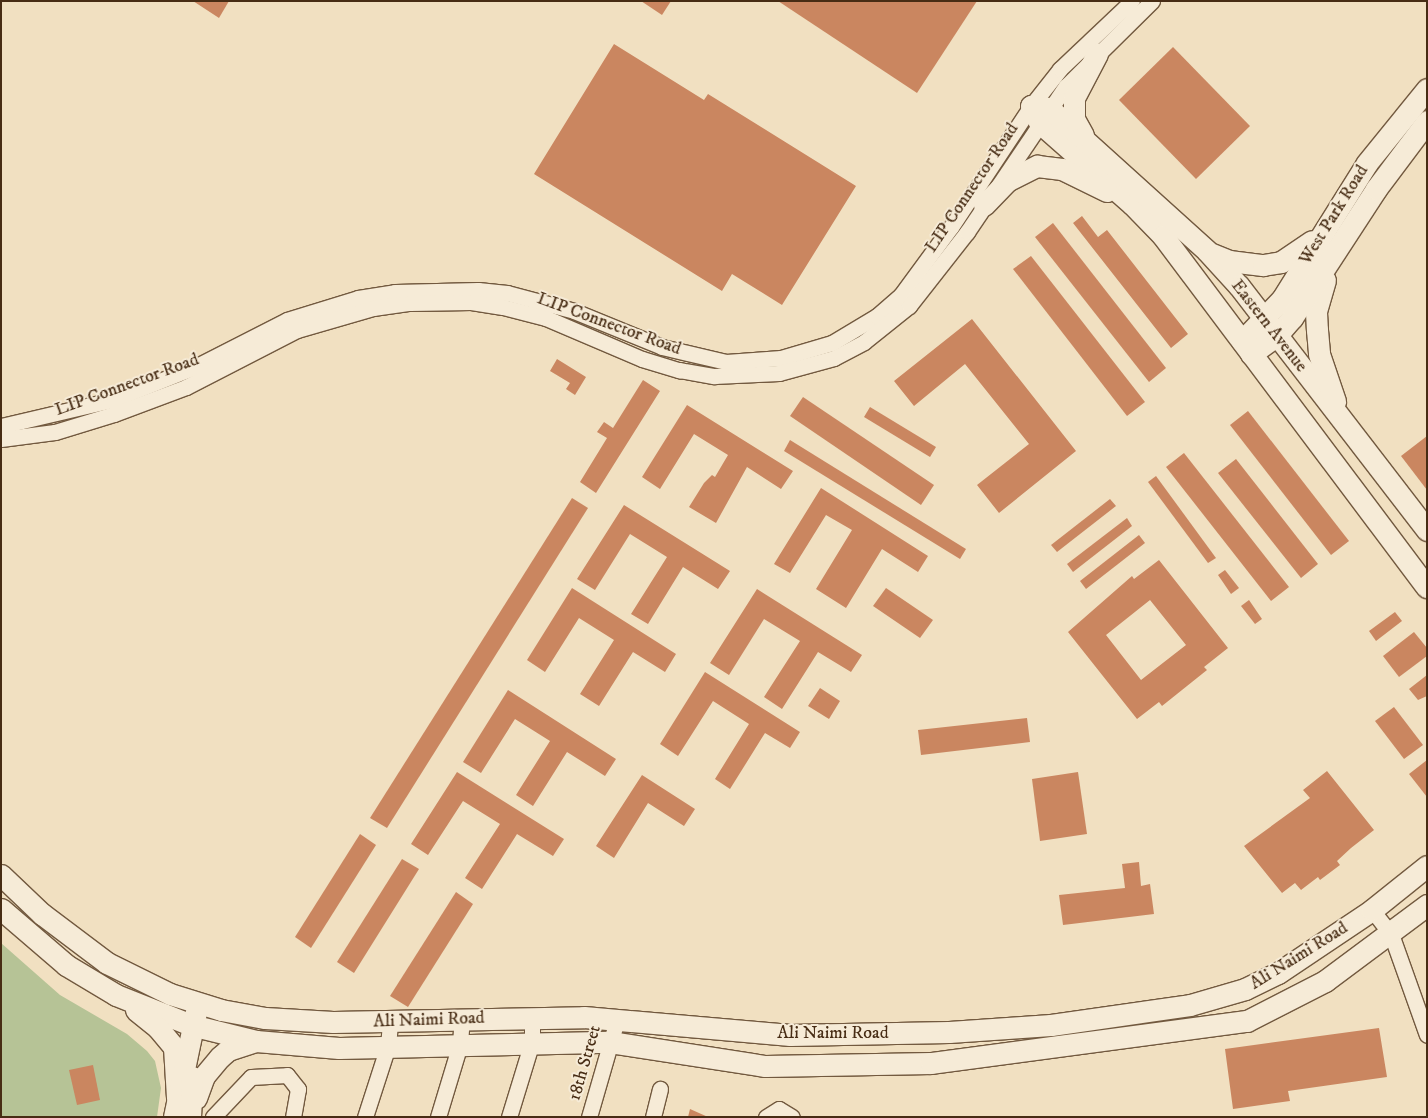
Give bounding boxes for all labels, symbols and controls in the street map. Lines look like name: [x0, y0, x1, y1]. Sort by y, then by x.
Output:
street label: LIP Connector Road: [921, 119, 1023, 257]
street label: West Park Road: [1295, 161, 1373, 269]
street label: Eastern Avenue: [1226, 275, 1312, 377]
street label: LIP Connector Road: [534, 288, 684, 360]
street label: LIP Connector Road: [52, 349, 202, 421]
street label: Ali Naimi Road: [1246, 917, 1352, 995]
street label: Ali Naimi Road: [373, 1007, 485, 1033]
street label: Ali Naimi Road: [777, 1022, 889, 1044]
street label: 18th Street: [564, 1023, 606, 1103]

